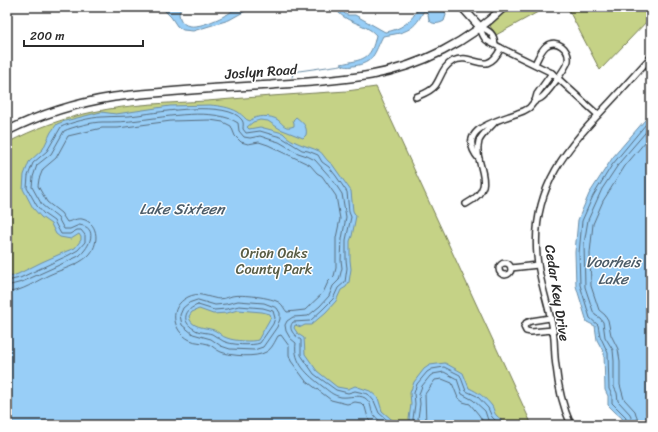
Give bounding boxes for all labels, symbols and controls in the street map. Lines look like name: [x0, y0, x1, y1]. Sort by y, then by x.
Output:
scale bar: [24, 22, 143, 48]
text: 200 m: [30, 25, 64, 47]
street label: Joslyn Road: [223, 57, 300, 87]
water label: Lake Sixteen: [140, 196, 226, 222]
park label: Orion Oaks County Park: [236, 241, 313, 282]
street label: Cedar Key Drive: [537, 243, 577, 343]
water label: Voorheis Lake: [586, 249, 642, 292]

